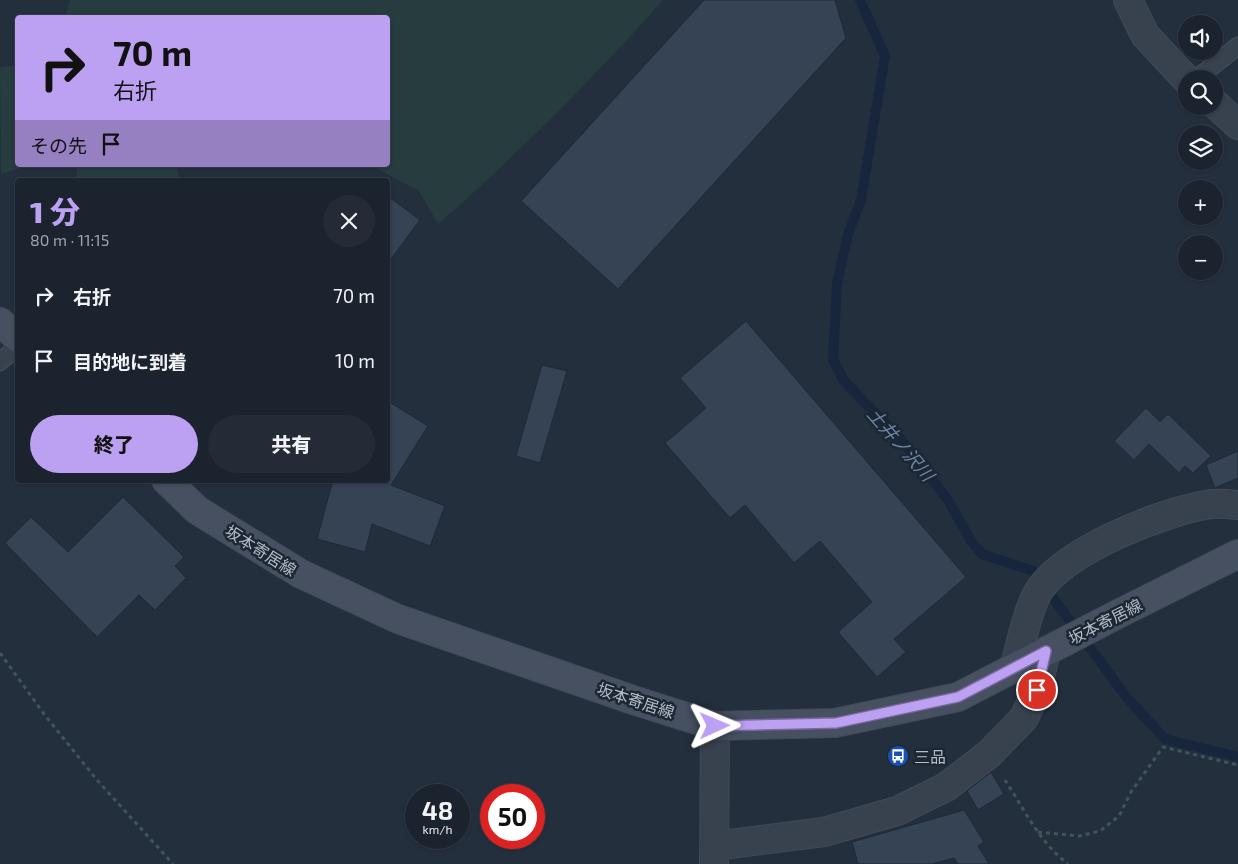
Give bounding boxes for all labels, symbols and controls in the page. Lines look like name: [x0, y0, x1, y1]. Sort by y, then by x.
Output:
map controls: [1178, 15, 1223, 280]
button: sound: [1178, 15, 1223, 60]
text: 70 m: [113, 31, 192, 73]
icon: right: [30, 35, 95, 100]
button: search: [1178, 70, 1223, 115]
text: 右折: [113, 77, 157, 103]
button: layers: [1178, 125, 1223, 170]
icon: arrive: [97, 130, 125, 158]
text: その先: [30, 134, 87, 157]
button: +: [1178, 180, 1223, 225]
text: 1 分: [30, 193, 80, 229]
button: close: [323, 195, 375, 247]
text: 80 m · 11:15: [30, 230, 109, 249]
button: −: [1178, 235, 1223, 280]
icon: right: [30, 282, 58, 310]
text: 70 m: [333, 284, 375, 307]
text: 右折: [73, 285, 111, 308]
icon: arrive: [30, 347, 58, 375]
text: 10 m: [335, 349, 375, 372]
text: 目的地に到着: [73, 350, 187, 373]
water label: 土井ノ沢川: [863, 403, 940, 487]
button: 終了: [30, 415, 198, 473]
button: 共有: [208, 415, 375, 473]
street label: 坂本寄居線: [222, 521, 300, 579]
street label: 坂本寄居線: [1065, 594, 1145, 648]
pin: [1016, 669, 1058, 711]
icon: arrive: [1023, 676, 1051, 704]
street label: 坂本寄居線: [595, 679, 677, 721]
position arrow: [688, 699, 740, 751]
bus stop icon: 三品: [886, 744, 910, 768]
place label: 三品: [914, 747, 946, 766]
speed limit sign: 50: [480, 784, 545, 849]
text: 48: [422, 795, 453, 825]
text: km/h: [423, 822, 452, 836]

